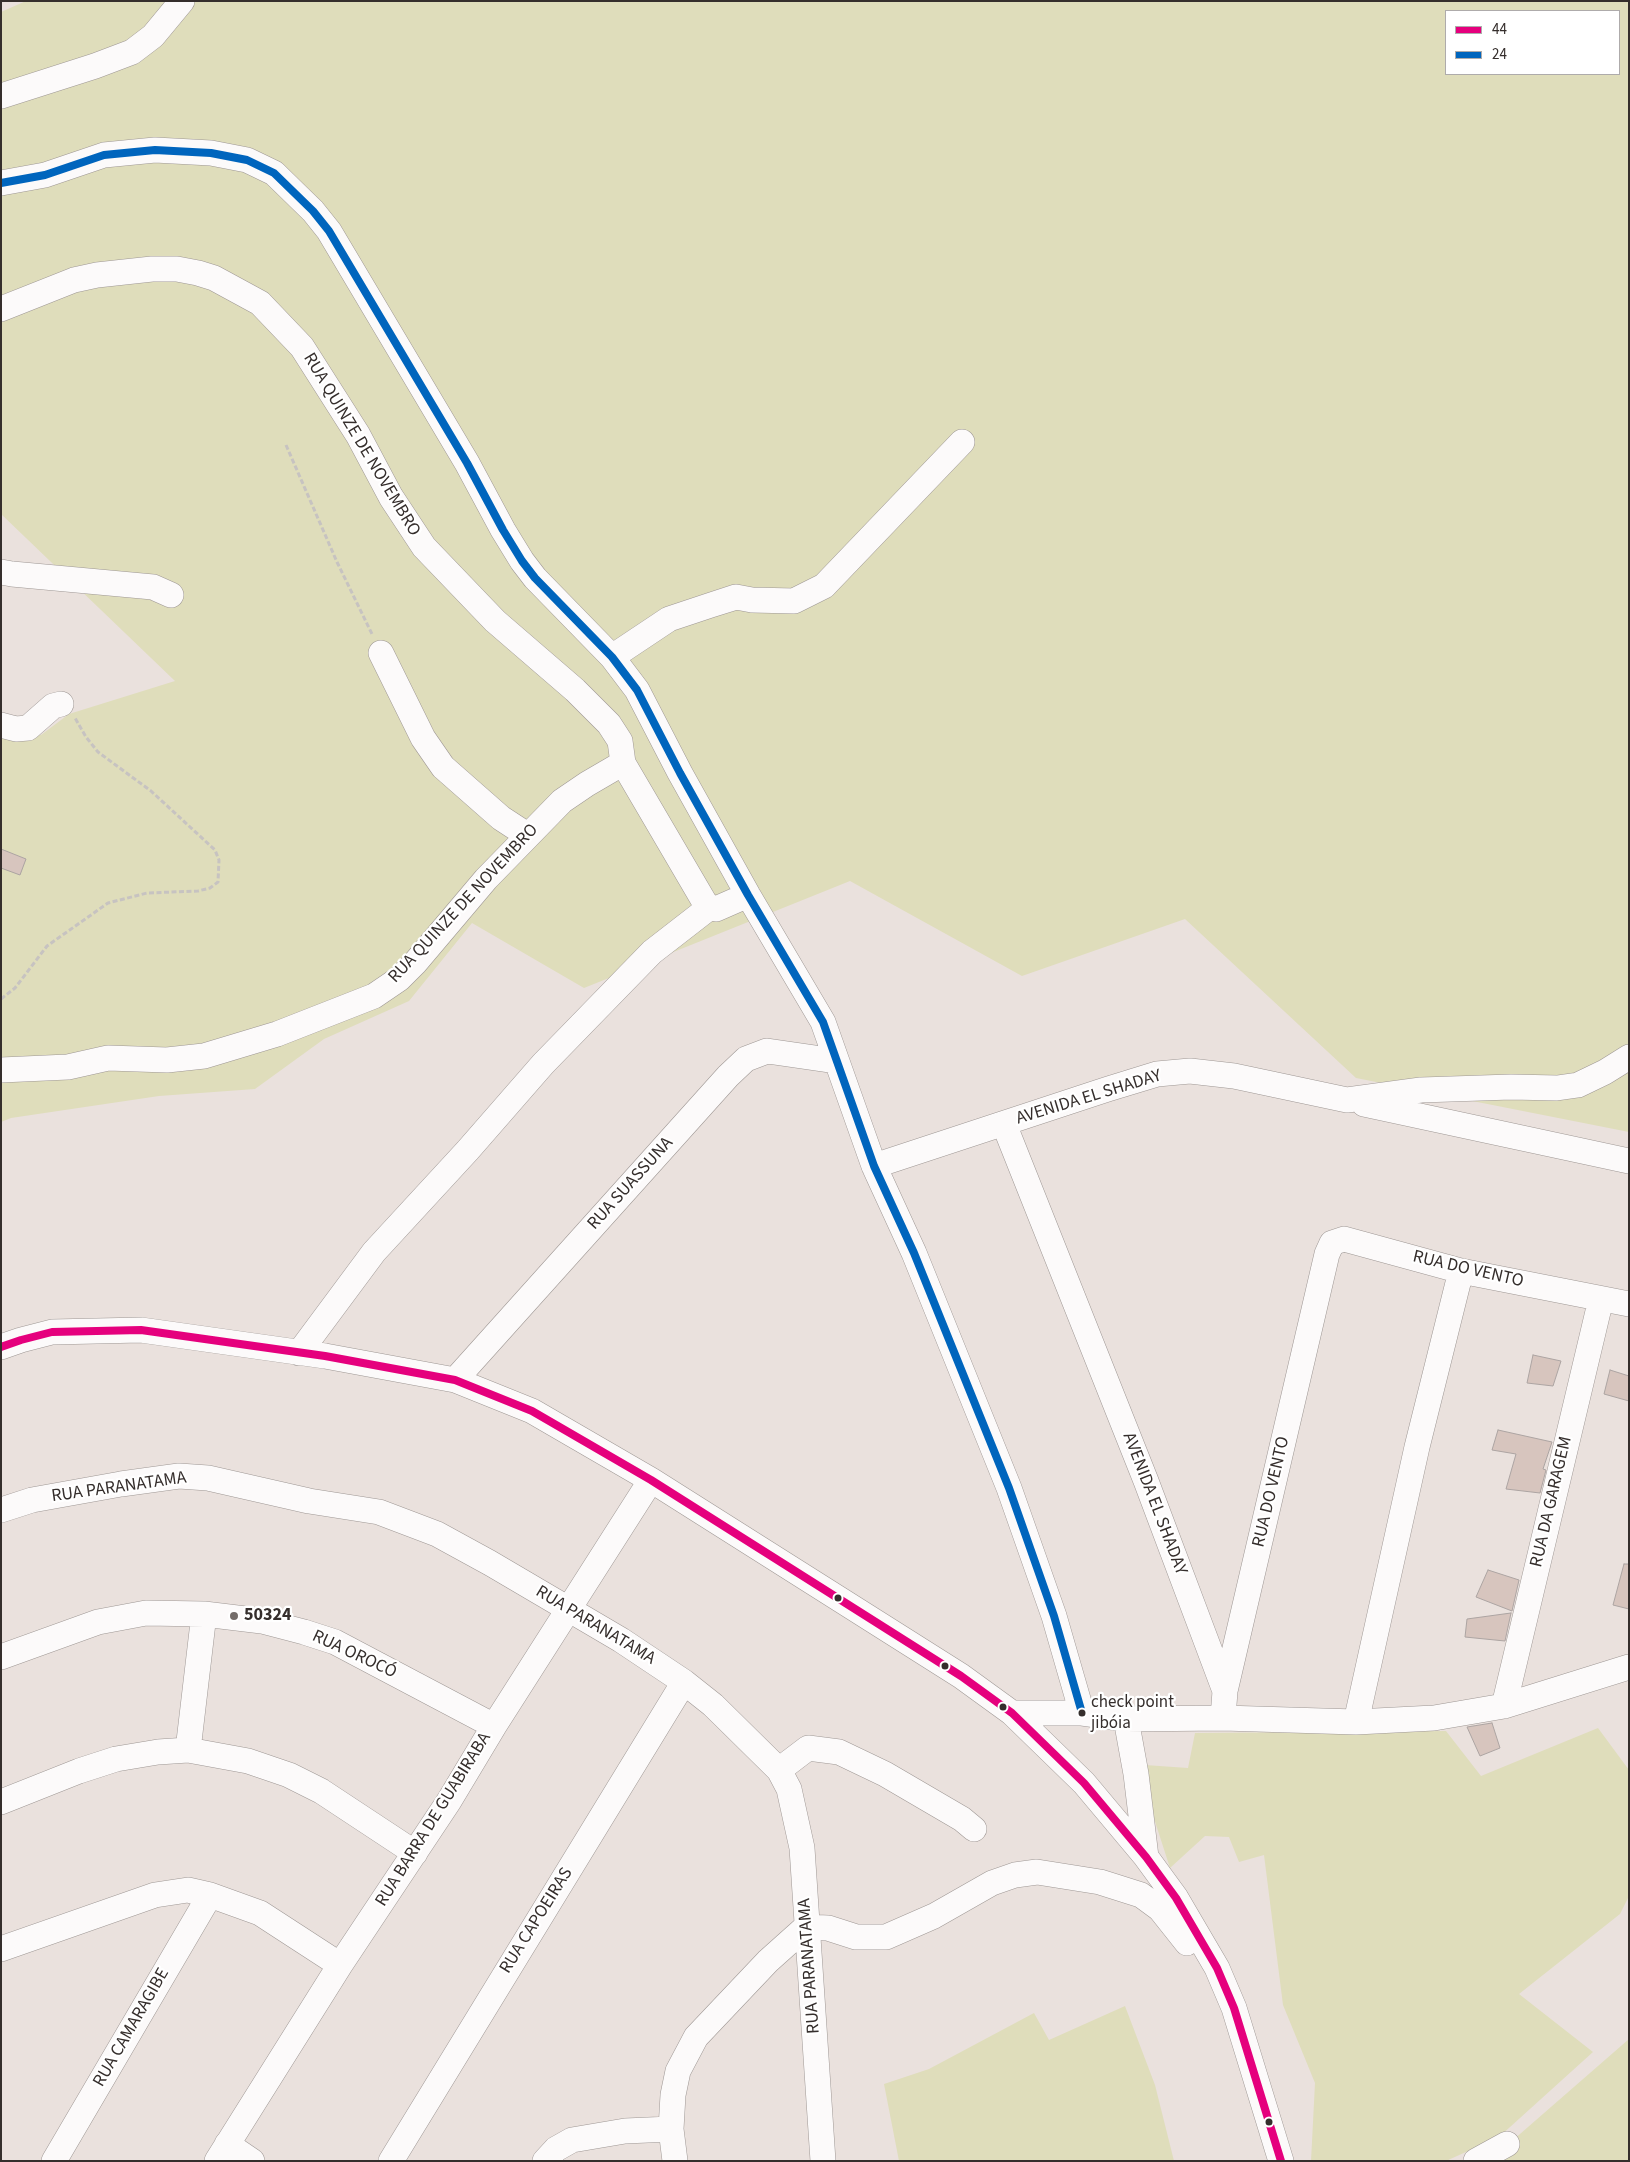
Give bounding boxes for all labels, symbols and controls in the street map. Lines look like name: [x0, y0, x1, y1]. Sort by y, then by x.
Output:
legend: [1445, 10, 1620, 75]
text: 44: [1492, 19, 1507, 40]
text: 24: [1492, 44, 1507, 65]
street label: RUA QUINZE DE NOVEMBRO: [298, 349, 424, 541]
street label: RUA QUINZE DE NOVEMBRO: [385, 820, 543, 988]
street label: AVENIDA EL SHADAY: [1014, 1066, 1164, 1130]
street label: RUA SUASSUNA: [584, 1133, 678, 1235]
street label: RUA DO VENTO: [1410, 1247, 1526, 1293]
street label: AVENIDA EL SHADAY: [1117, 1430, 1191, 1578]
street label: RUA DO VENTO: [1249, 1434, 1295, 1550]
street label: RUA DA GARAGEM: [1526, 1435, 1578, 1569]
street label: RUA PARANATAMA: [50, 1468, 188, 1508]
street label: RUA PARANATAMA: [531, 1582, 659, 1670]
unlabelled marker: [833, 1593, 843, 1603]
place label: 50324: [244, 1605, 292, 1627]
marker: 50324: [228, 1610, 240, 1622]
street label: RUA OROCÓ: [308, 1626, 400, 1684]
unlabelled marker: [940, 1661, 950, 1671]
place label: check point jibóia: [1091, 1693, 1174, 1733]
unlabelled marker: [998, 1702, 1008, 1712]
marker: check point jibóia: [1077, 1708, 1087, 1718]
street label: RUA BARRA DE GUABIRABA: [372, 1729, 496, 1911]
street label: RUA CAPOEIRAS: [496, 1864, 578, 1978]
street label: RUA PARANATAMA: [794, 1897, 826, 2035]
street label: RUA CAMARAGIBE: [89, 1965, 175, 2091]
unlabelled marker: [1264, 2117, 1274, 2127]

